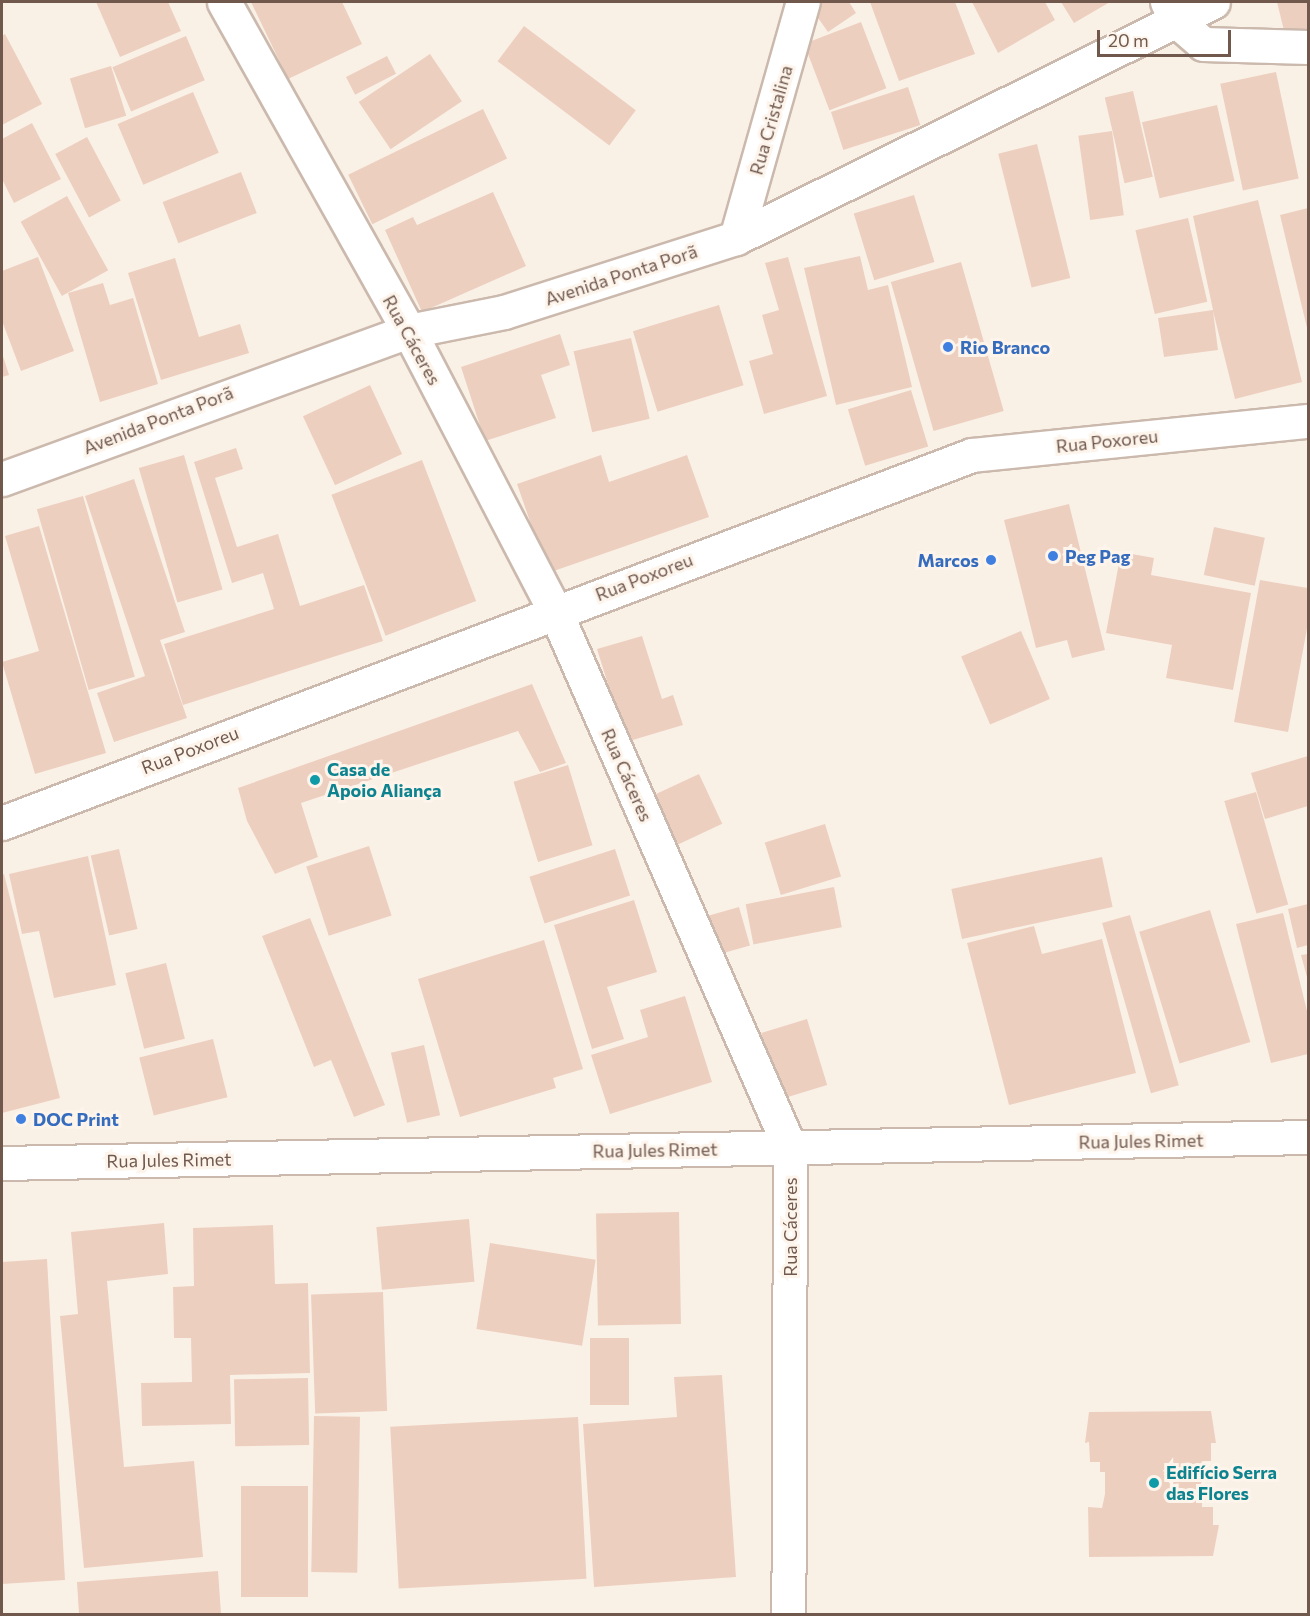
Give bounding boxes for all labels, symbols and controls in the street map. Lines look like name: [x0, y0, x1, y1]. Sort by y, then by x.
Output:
scale bar: [1100, 18, 1234, 56]
text: 20 m: [1108, 29, 1149, 51]
street label: Rua Cristalina: [745, 63, 797, 177]
street label: Avenida Ponta Porã: [542, 240, 700, 310]
street label: Rua Cáceres: [378, 291, 446, 389]
place label: Rio Branco: [960, 336, 1050, 358]
marker: Rio Branco: [941, 340, 955, 354]
street label: Avenida Ponta Porã: [80, 381, 236, 459]
street label: Rua Poxoreu: [1055, 425, 1159, 457]
place label: Peg Pag: [1065, 545, 1130, 567]
street label: Rua Poxoreu: [592, 549, 696, 605]
place label: Marcos: [917, 549, 979, 571]
marker: Peg Pag: [1046, 549, 1060, 563]
marker: Marcos: [984, 553, 998, 567]
street label: Rua Poxoreu: [138, 722, 242, 778]
street label: Rua Cáceres: [597, 725, 657, 825]
place label: Casa de Apoio Aliança: [327, 759, 442, 802]
marker: Casa de Apoio Aliança: [308, 773, 322, 787]
place label: DOC Print: [33, 1108, 119, 1130]
marker: DOC Print: [14, 1112, 28, 1126]
street label: Rua Jules Rimet: [1078, 1129, 1204, 1153]
street label: Rua Jules Rimet: [592, 1138, 718, 1162]
street label: Rua Jules Rimet: [106, 1148, 232, 1172]
street label: Rua Cáceres: [779, 1177, 801, 1277]
place label: Edifício Serra das Flores: [1166, 1462, 1277, 1504]
marker: Edifício Serra das Flores: [1147, 1476, 1161, 1490]

